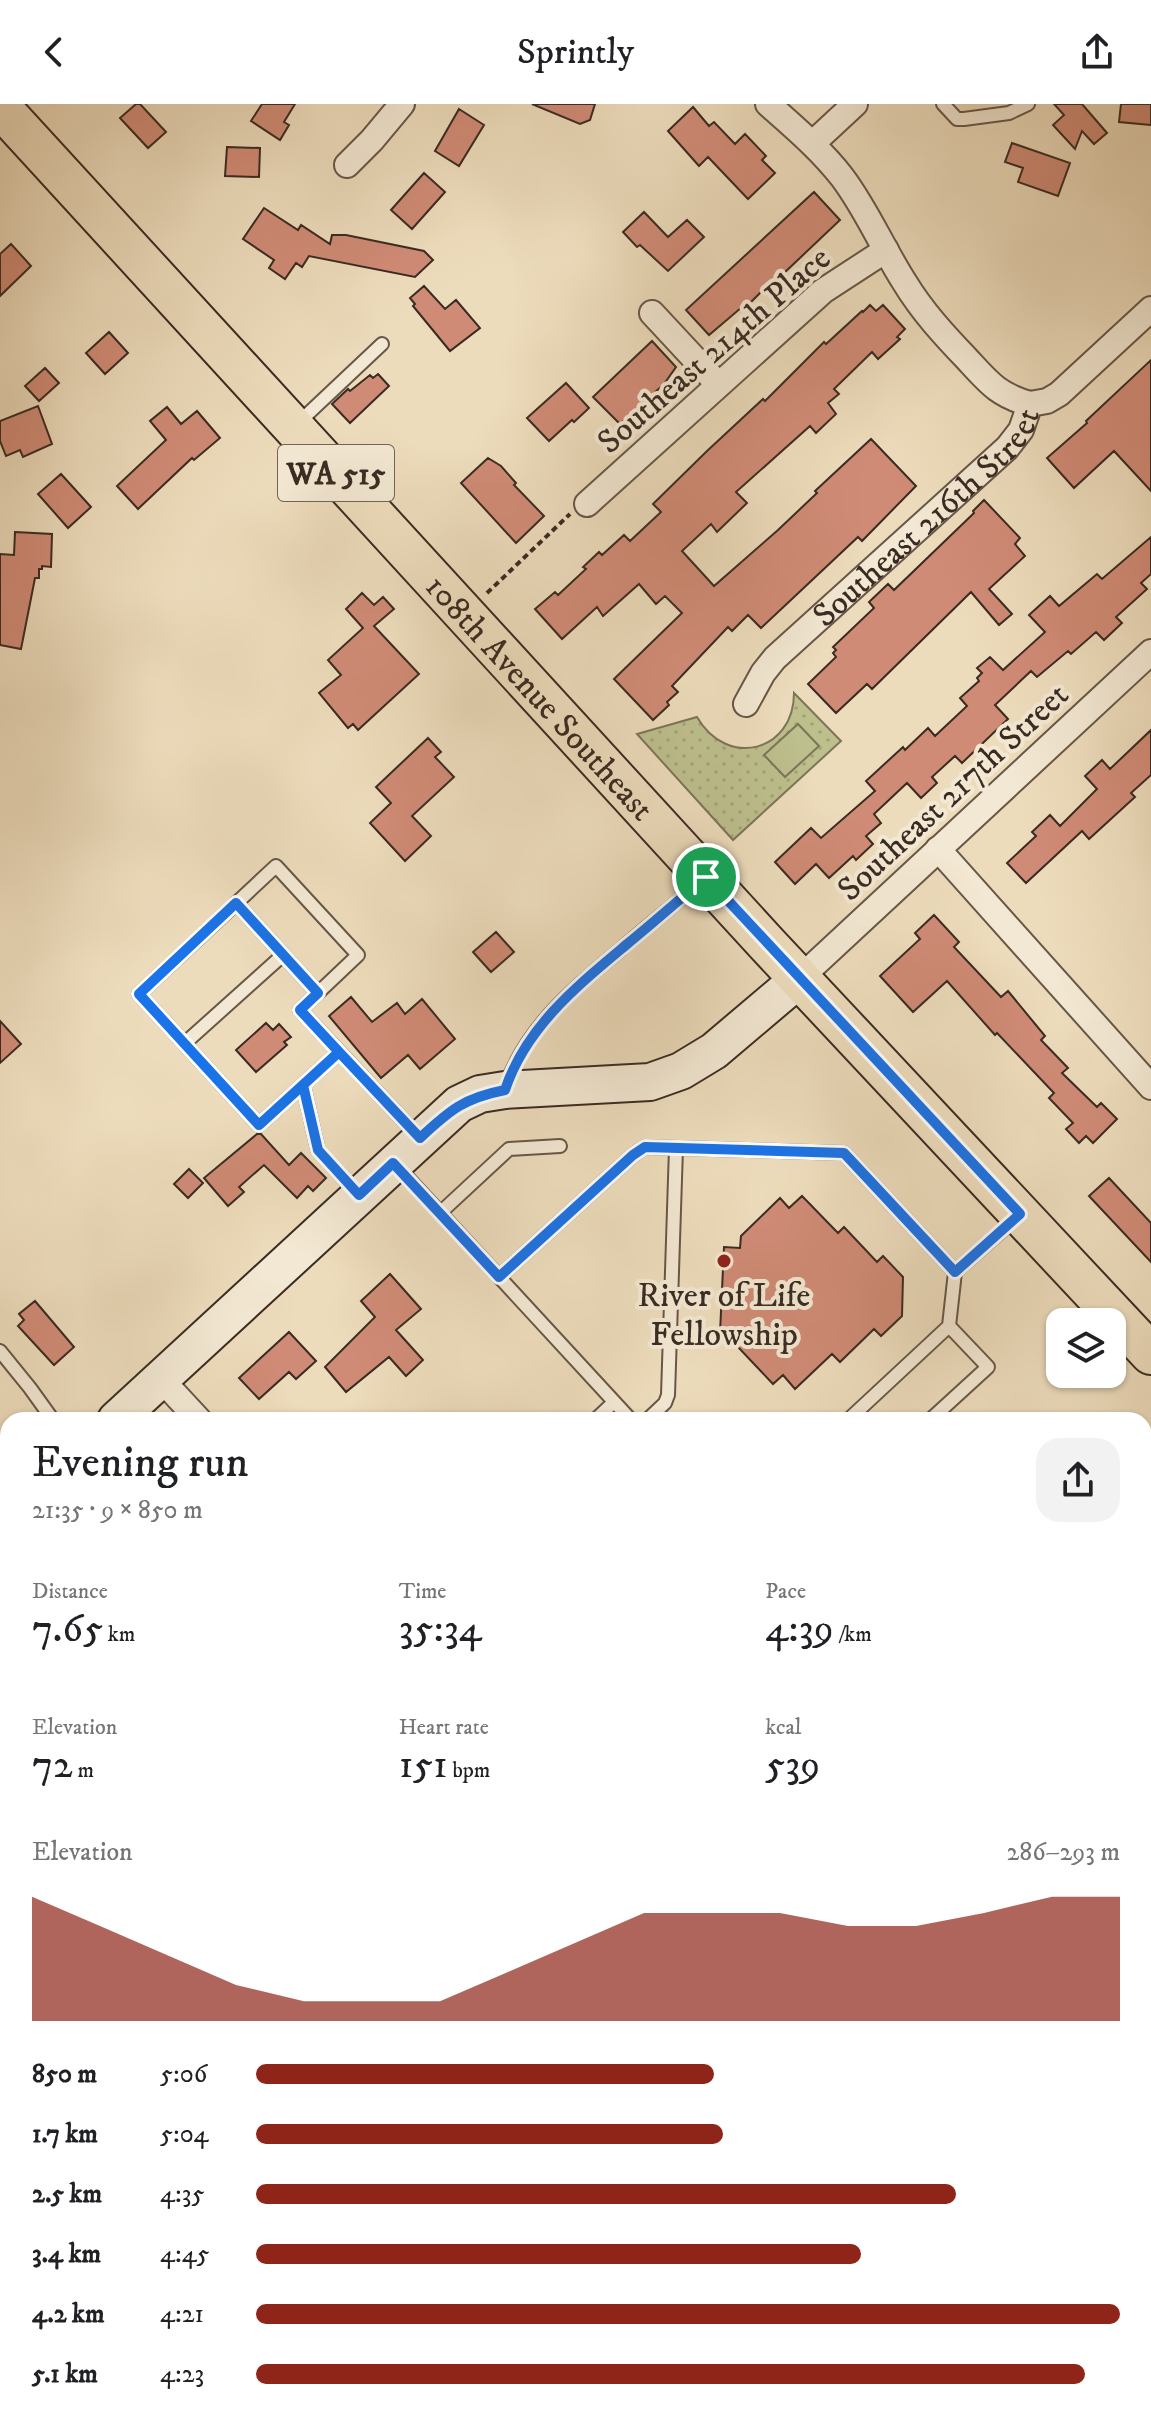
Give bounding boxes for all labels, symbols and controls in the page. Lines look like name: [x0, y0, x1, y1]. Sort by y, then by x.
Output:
icon: back: [32, 30, 76, 74]
text: Sprintly: [517, 30, 634, 75]
icon: share: [1075, 30, 1119, 74]
street label: Southeast 214th Place: [589, 238, 839, 463]
street label: Southeast 216th Street: [805, 403, 1050, 637]
road number: WA 515: [278, 445, 394, 501]
street label: 108th Avenue Southeast: [416, 566, 662, 830]
street label: Southeast 217th Street: [829, 674, 1078, 910]
pin: [672, 843, 740, 911]
icon: arrive: [684, 855, 728, 899]
marker: River of Life Fellowship: [715, 1252, 733, 1270]
place label: River of Life Fellowship: [638, 1275, 810, 1356]
map controls: [1046, 1308, 1126, 1388]
button: layers: [1046, 1308, 1126, 1388]
text: Evening run: [32, 1436, 249, 1491]
button: share: [1036, 1438, 1120, 1522]
text: 21:35 · 9 × 850 m: [32, 1494, 203, 1527]
text: Distance: [32, 1578, 108, 1605]
text: Time: [399, 1578, 446, 1605]
text: Pace: [765, 1578, 806, 1605]
text: 7.65: [32, 1605, 103, 1655]
text: 35:34: [399, 1605, 482, 1655]
text: 4:39: [765, 1605, 834, 1655]
text: km: [103, 1621, 135, 1648]
text: /km: [834, 1621, 872, 1648]
text: Elevation: [32, 1714, 117, 1741]
text: Heart rate: [399, 1714, 489, 1741]
text: kcal: [765, 1714, 801, 1741]
text: 72: [32, 1741, 73, 1791]
text: 151: [399, 1741, 448, 1791]
text: 539: [765, 1741, 820, 1791]
text: m: [73, 1757, 94, 1784]
text: bpm: [448, 1757, 490, 1784]
text: Elevation: [32, 1836, 133, 1869]
text: 286–293 m: [1006, 1836, 1120, 1869]
text: 850 m: [32, 2058, 97, 2091]
text: 5:06: [160, 2058, 207, 2091]
text: 1.7 km: [32, 2118, 98, 2151]
text: 5:04: [160, 2118, 209, 2151]
text: 2.5 km: [32, 2178, 102, 2211]
text: 4:35: [160, 2178, 204, 2211]
text: 3.4 km: [32, 2238, 101, 2271]
text: 4:45: [160, 2238, 209, 2271]
text: 4.2 km: [32, 2298, 105, 2331]
text: 4:21: [160, 2298, 204, 2331]
text: 5.1 km: [32, 2358, 98, 2391]
text: 4:23: [160, 2358, 204, 2391]

